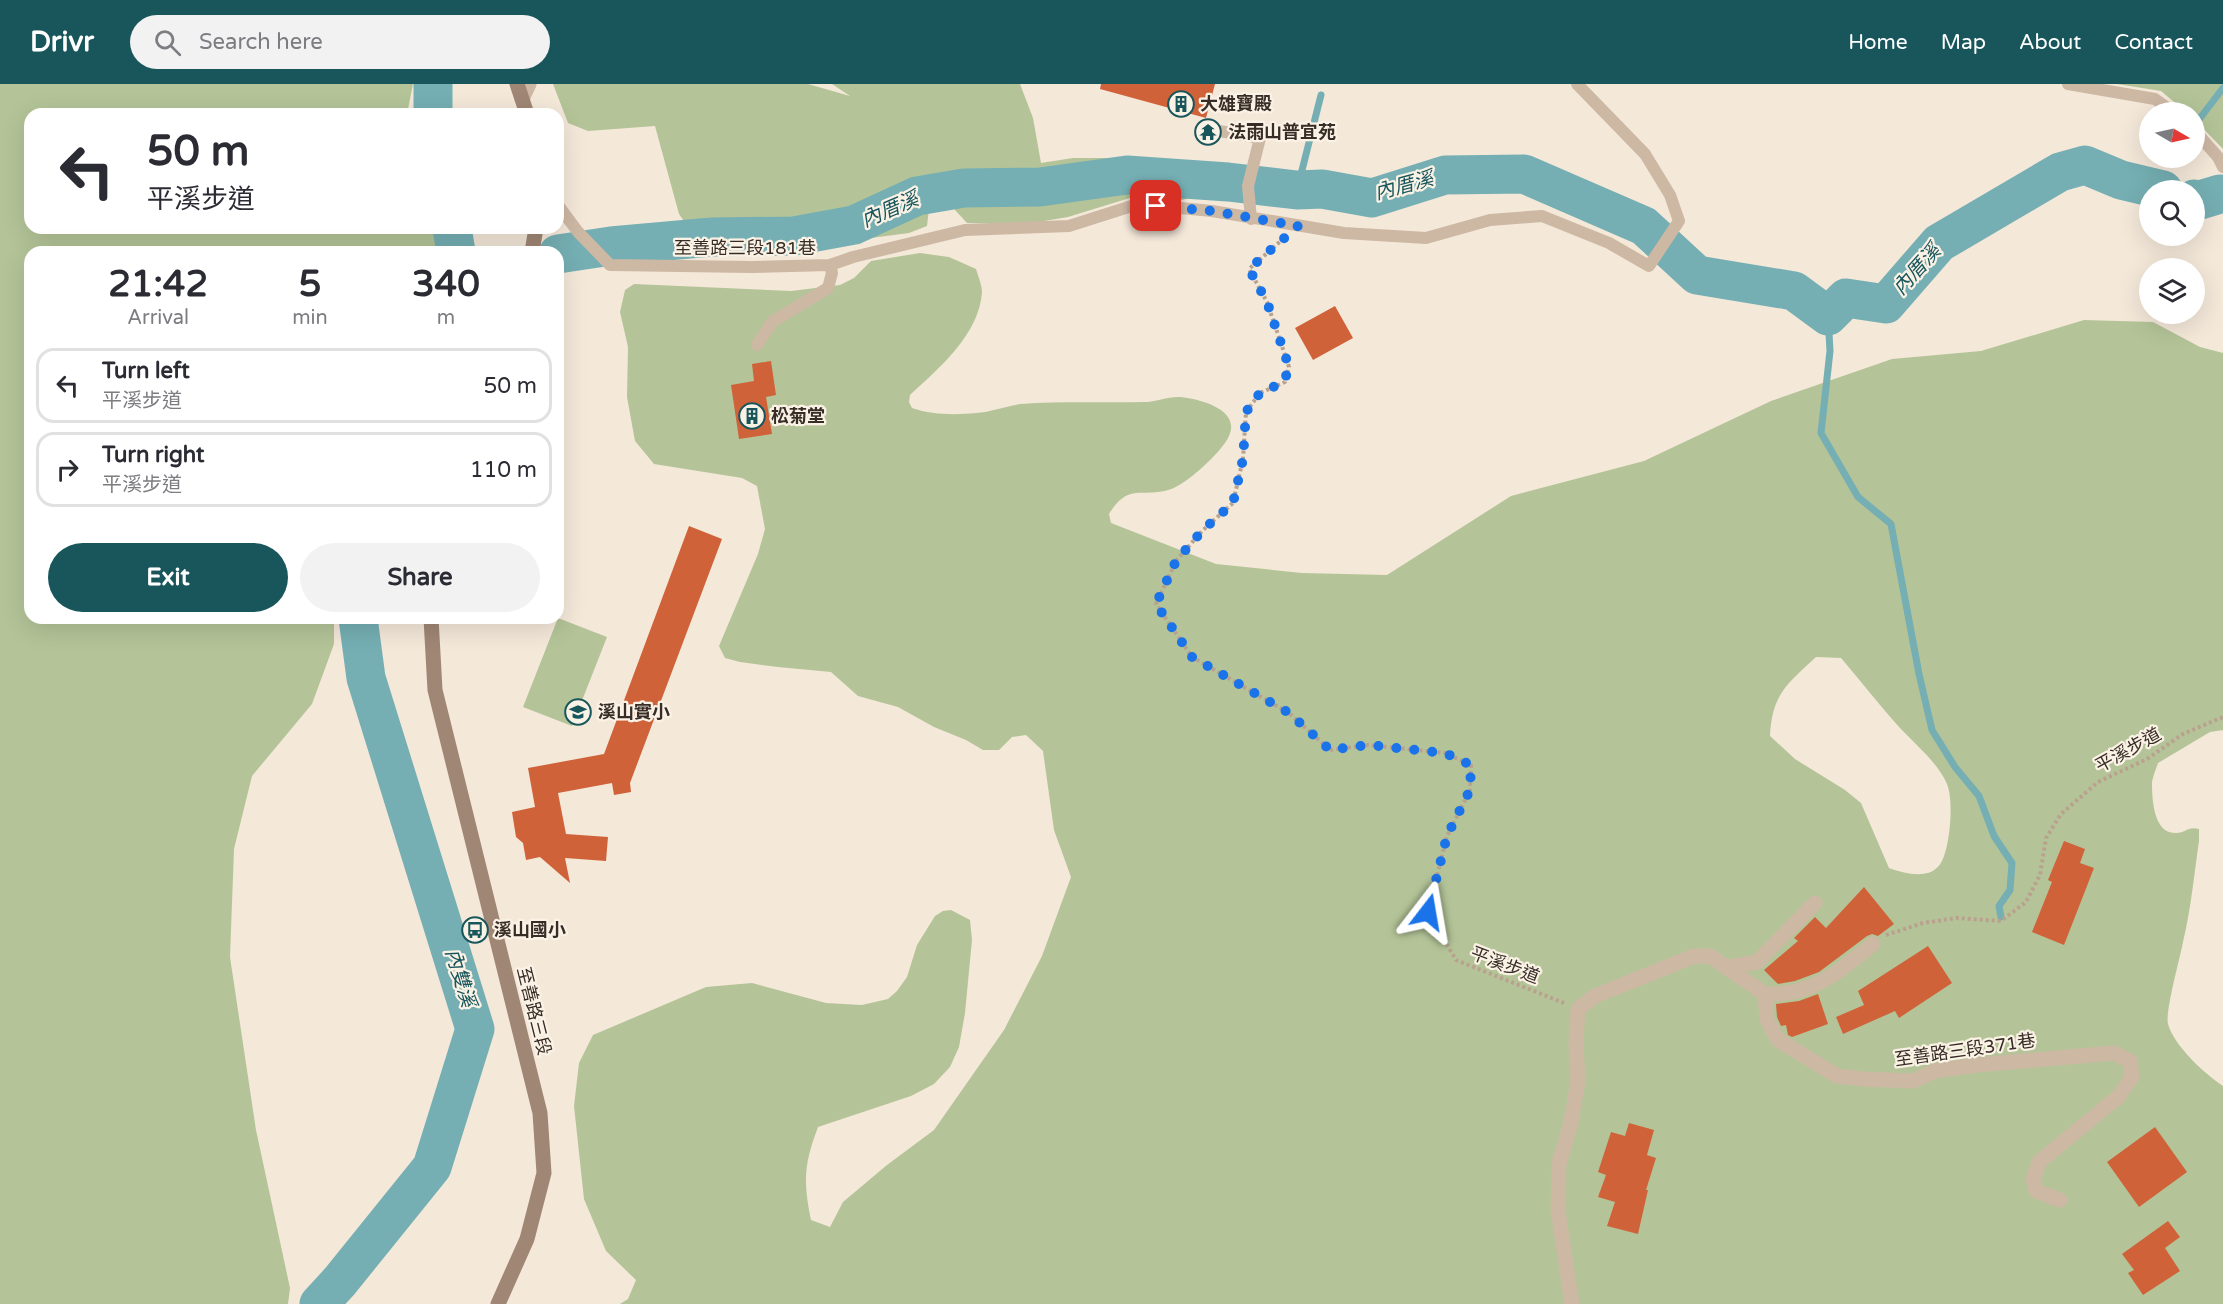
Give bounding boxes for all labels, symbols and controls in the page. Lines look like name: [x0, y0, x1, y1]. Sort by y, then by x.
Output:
search box: [130, 15, 550, 69]
text: Drivr: [30, 25, 94, 59]
icon: search: [151, 26, 184, 59]
text: Search here: [199, 29, 323, 55]
text: Home: [1848, 30, 1908, 55]
text: Map: [1941, 30, 1986, 55]
text: About: [2019, 30, 2081, 55]
text: Contact: [2114, 30, 2193, 55]
building icon: 大雄寶殿: [1166, 89, 1196, 119]
place label: 大雄寶殿: [1200, 93, 1272, 115]
north arrow: [2139, 102, 2205, 168]
map controls: [2139, 102, 2205, 324]
temple icon: 法雨山普宜苑: [1193, 117, 1223, 147]
place label: 法雨山普宜苑: [1228, 121, 1336, 143]
text: 50 m: [147, 126, 249, 177]
icon: left: [48, 132, 126, 210]
water label: 內厝溪: [1372, 166, 1439, 205]
pin: [1130, 180, 1181, 231]
button: search: [2139, 180, 2205, 246]
text: 平溪步道: [147, 183, 255, 216]
water label: 內厝溪: [858, 186, 925, 233]
icon: arrive: [1139, 189, 1172, 222]
street label: 至善路三段181巷: [674, 237, 816, 259]
water label: 內厝溪: [1888, 237, 1948, 300]
button: layers: [2139, 258, 2205, 324]
text: 21:42: [108, 263, 208, 306]
text: 5: [299, 263, 321, 306]
text: 340: [412, 263, 480, 306]
text: Arrival: [127, 306, 189, 330]
text: min: [292, 306, 328, 330]
text: m: [437, 306, 455, 330]
text: Turn left: [102, 358, 190, 384]
icon: left: [51, 369, 84, 402]
text: 50 m: [483, 373, 537, 399]
text: 平溪步道: [102, 389, 182, 413]
building icon: 松菊堂: [737, 401, 767, 431]
place label: 松菊堂: [771, 405, 825, 427]
text: Turn right: [102, 442, 204, 468]
icon: right: [51, 453, 84, 486]
text: 110 m: [470, 457, 537, 483]
text: 平溪步道: [102, 473, 182, 497]
button: Exit: [48, 543, 288, 612]
button: Share: [300, 543, 540, 612]
school or university icon: 溪山實小: [563, 697, 593, 727]
place label: 溪山實小: [598, 701, 670, 723]
street label: 平溪步道: [2091, 723, 2165, 777]
position arrow: [1396, 880, 1460, 944]
bus stop icon: 溪山國小: [460, 915, 490, 945]
place label: 溪山國小: [494, 919, 566, 941]
street label: 平溪步道: [1467, 942, 1543, 988]
water label: 內雙溪: [440, 946, 481, 1013]
street label: 至善路三段: [512, 965, 556, 1057]
street label: 至善路三段371巷: [1893, 1029, 2037, 1071]

